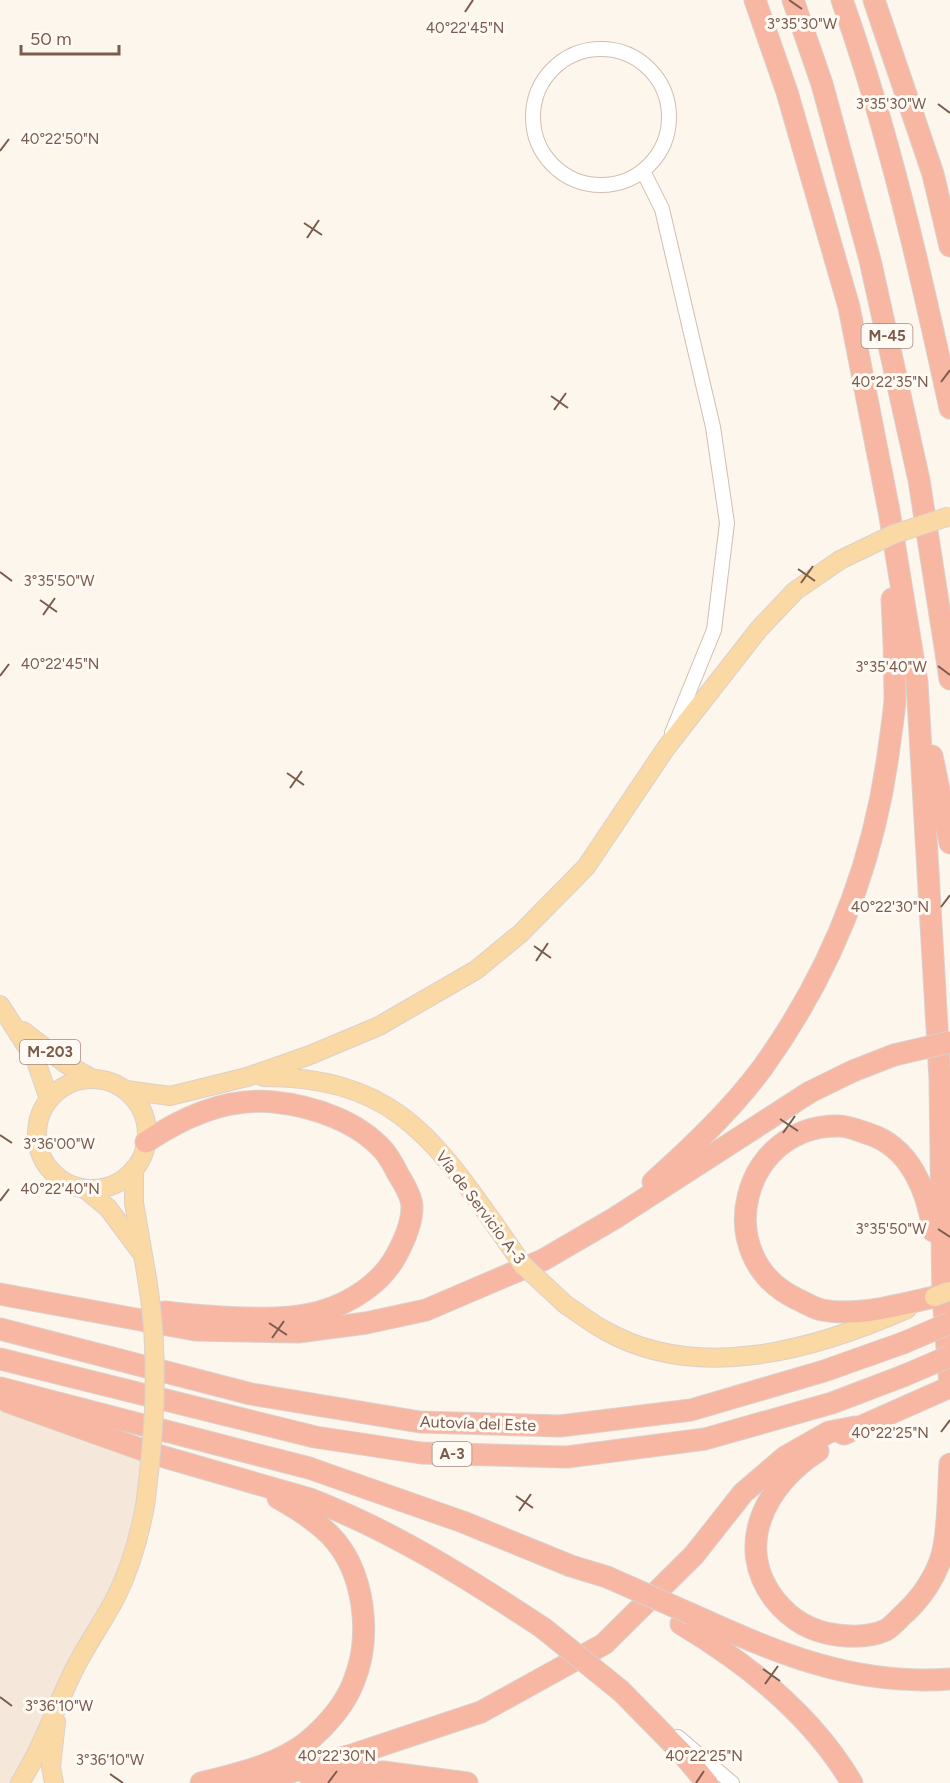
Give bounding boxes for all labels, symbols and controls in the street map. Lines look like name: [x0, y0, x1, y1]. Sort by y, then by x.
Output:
text: 3°35'30"W: [767, 15, 838, 33]
scale bar: [21, 18, 118, 56]
text: 40°22'45"N: [426, 19, 504, 37]
text: 50 m: [30, 28, 72, 50]
text: 3°35'30"W: [856, 95, 927, 113]
text: 40°22'50"N: [21, 130, 99, 148]
road number: M-45: [862, 324, 912, 348]
text: 40°22'35"N: [851, 373, 929, 391]
text: 3°35'50"W: [24, 572, 95, 590]
text: 40°22'45"N: [21, 655, 99, 673]
text: 3°35'40"W: [855, 658, 927, 676]
text: 40°22'30"N: [851, 898, 929, 916]
road number: M-203: [20, 1040, 80, 1064]
text: 3°36'00"W: [23, 1135, 95, 1153]
street label: Vía de Servicio A-3: [432, 1147, 529, 1268]
text: 40°22'40"N: [20, 1180, 100, 1198]
text: 3°35'50"W: [856, 1220, 927, 1238]
street label: Autovía del Este: [420, 1412, 537, 1435]
text: 40°22'25"N: [851, 1424, 929, 1442]
road number: A-3: [432, 1442, 472, 1466]
text: 3°36'10"W: [25, 1697, 94, 1715]
text: 40°22'30"N: [298, 1747, 376, 1765]
text: 40°22'25"N: [665, 1747, 743, 1765]
text: 3°36'10"W: [76, 1751, 145, 1769]

